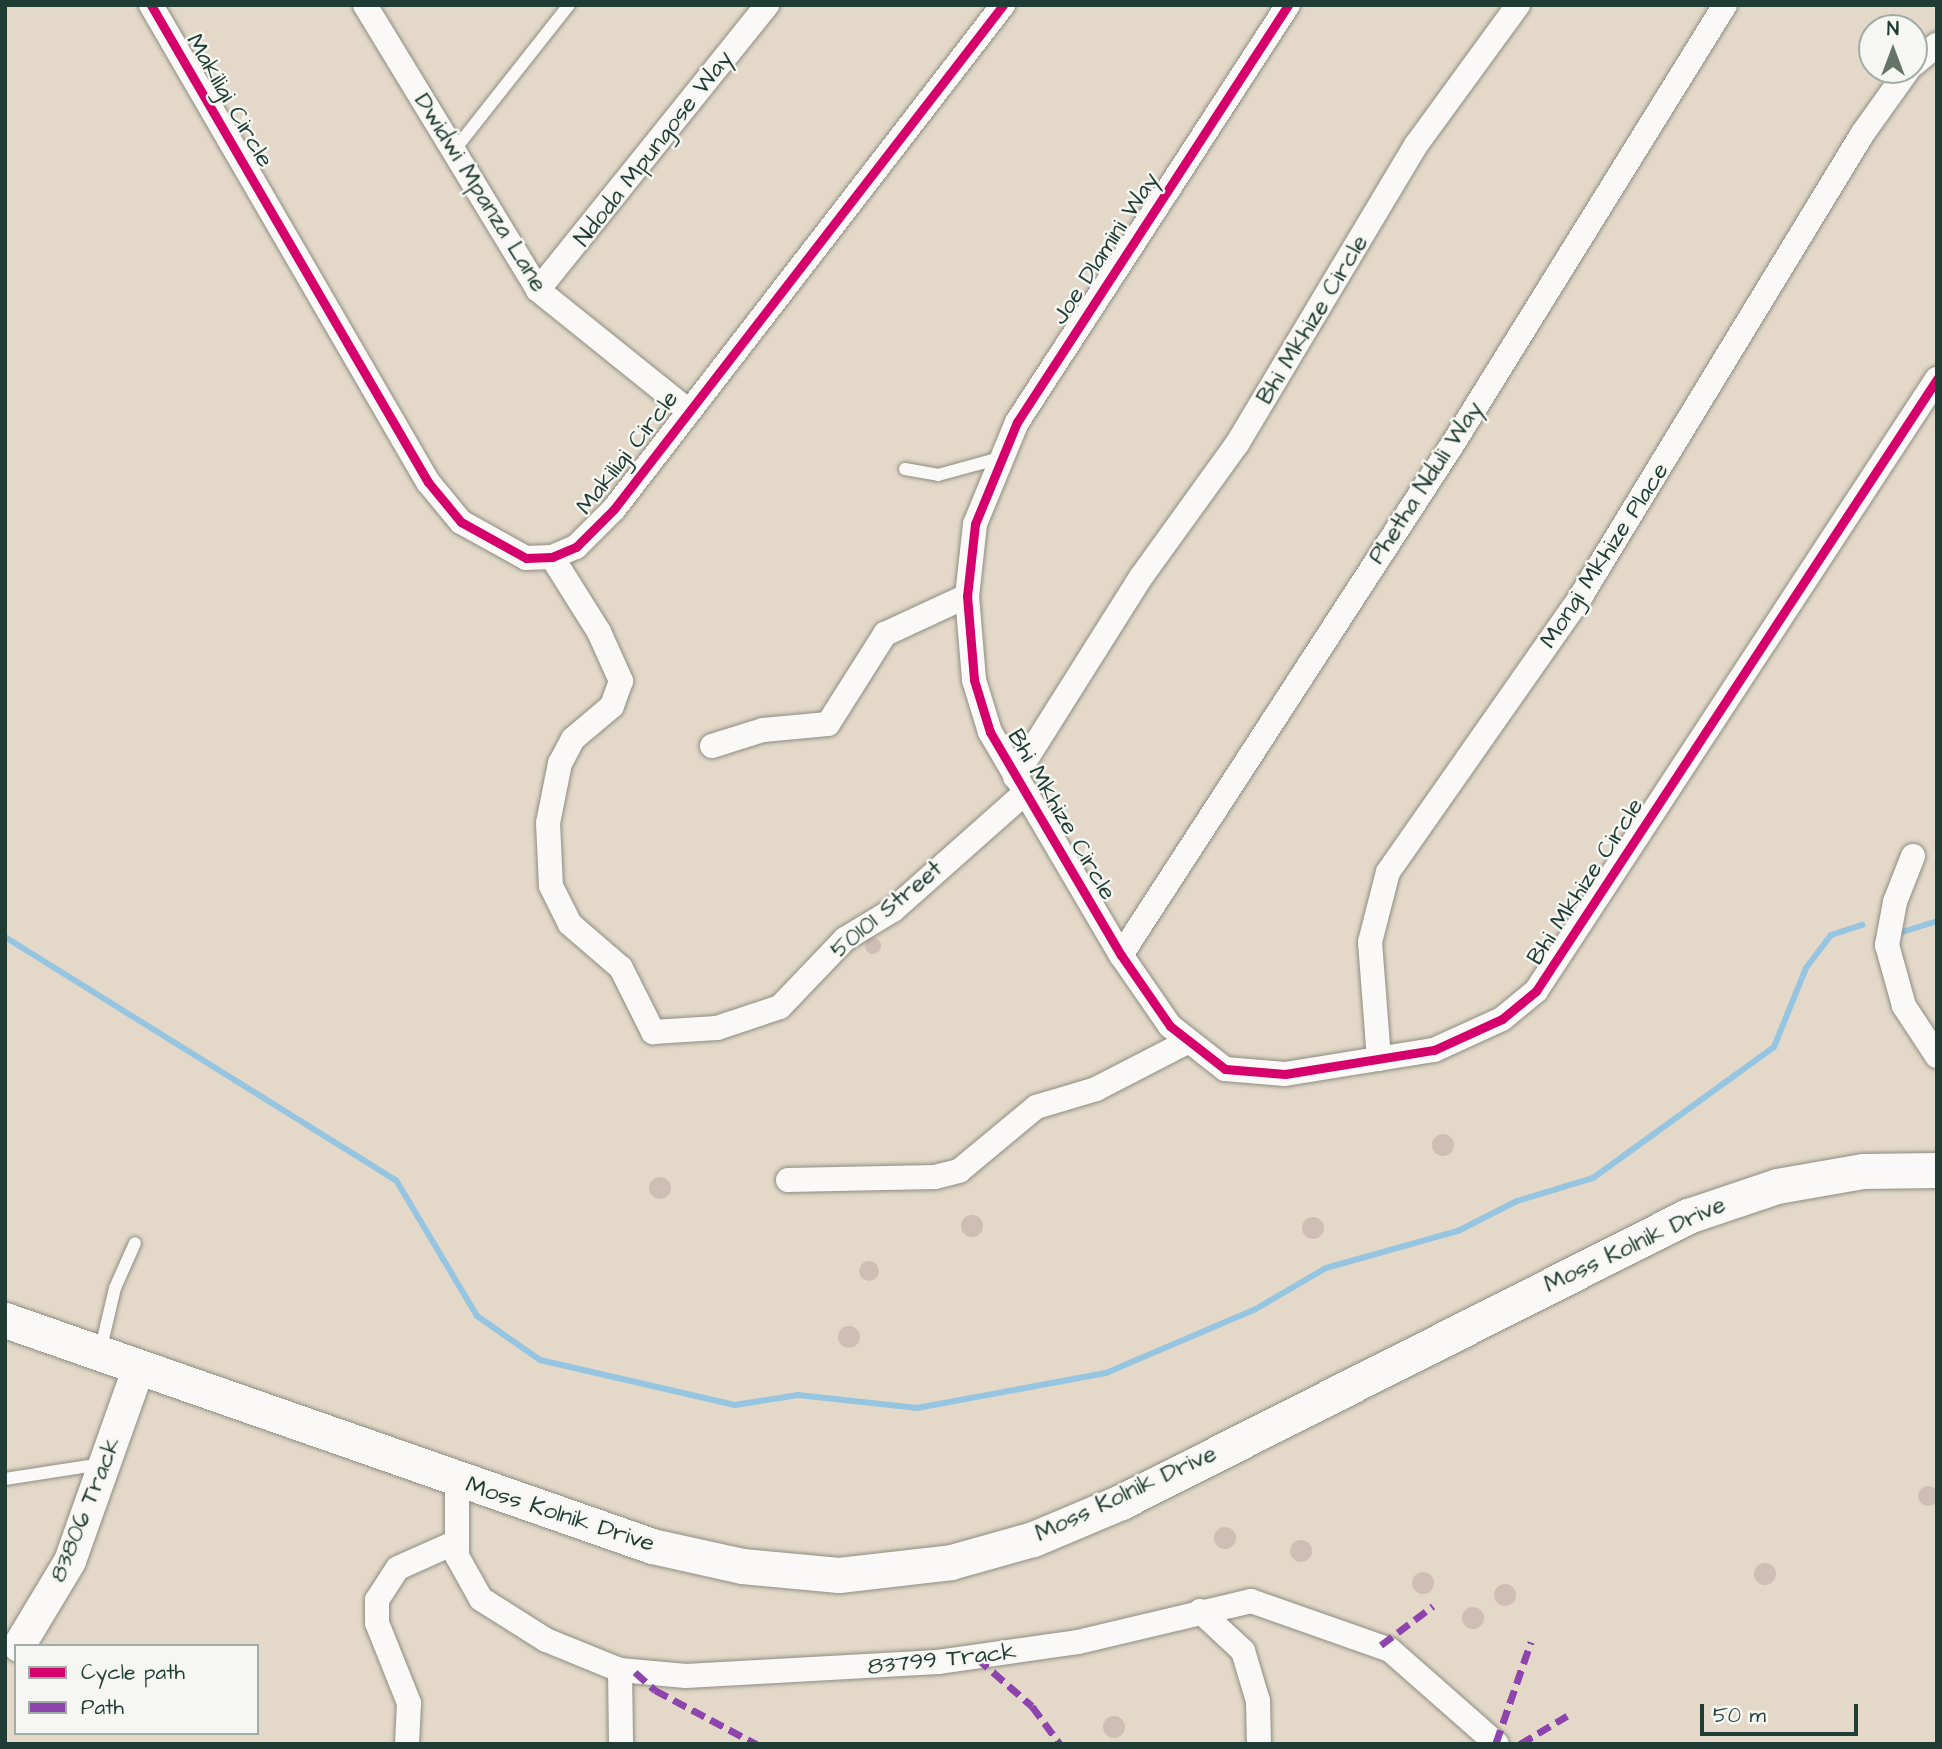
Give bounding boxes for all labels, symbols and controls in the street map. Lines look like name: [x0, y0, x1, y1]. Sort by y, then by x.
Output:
north arrow: [1858, 14, 1928, 84]
text: N: [1887, 16, 1899, 43]
street label: Makiligi Circle: [179, 29, 279, 173]
street label: Ndoda Mpungose Way: [569, 45, 739, 253]
street label: Dwidwi Mpanza Lane: [407, 88, 553, 298]
street label: Joe Dlamini Way: [1046, 167, 1166, 331]
street label: Bhi Mkhize Circle: [1251, 230, 1375, 410]
street label: Makiligi Circle: [571, 385, 685, 521]
street label: Phetha Nduli Way: [1363, 396, 1489, 570]
street label: Mongi Mkhize Place: [1534, 458, 1676, 654]
street label: Bhi Mkhize Circle: [1000, 724, 1122, 906]
street label: Bhi Mkhize Circle: [1521, 793, 1651, 971]
street label: 50101 Street: [825, 855, 949, 965]
street label: Moss Kolnik Drive: [1540, 1190, 1730, 1300]
street label: 83806 Track: [44, 1433, 128, 1587]
street label: Moss Kolnik Drive: [1031, 1439, 1221, 1549]
street label: Moss Kolnik Drive: [462, 1471, 658, 1559]
street label: 83799 Track: [866, 1638, 1018, 1682]
legend: [14, 1644, 259, 1735]
text: Cycle path: [81, 1658, 185, 1687]
scale bar: [1704, 1690, 1862, 1734]
text: Path: [81, 1693, 124, 1722]
text: 50 m: [1713, 1701, 1766, 1730]

